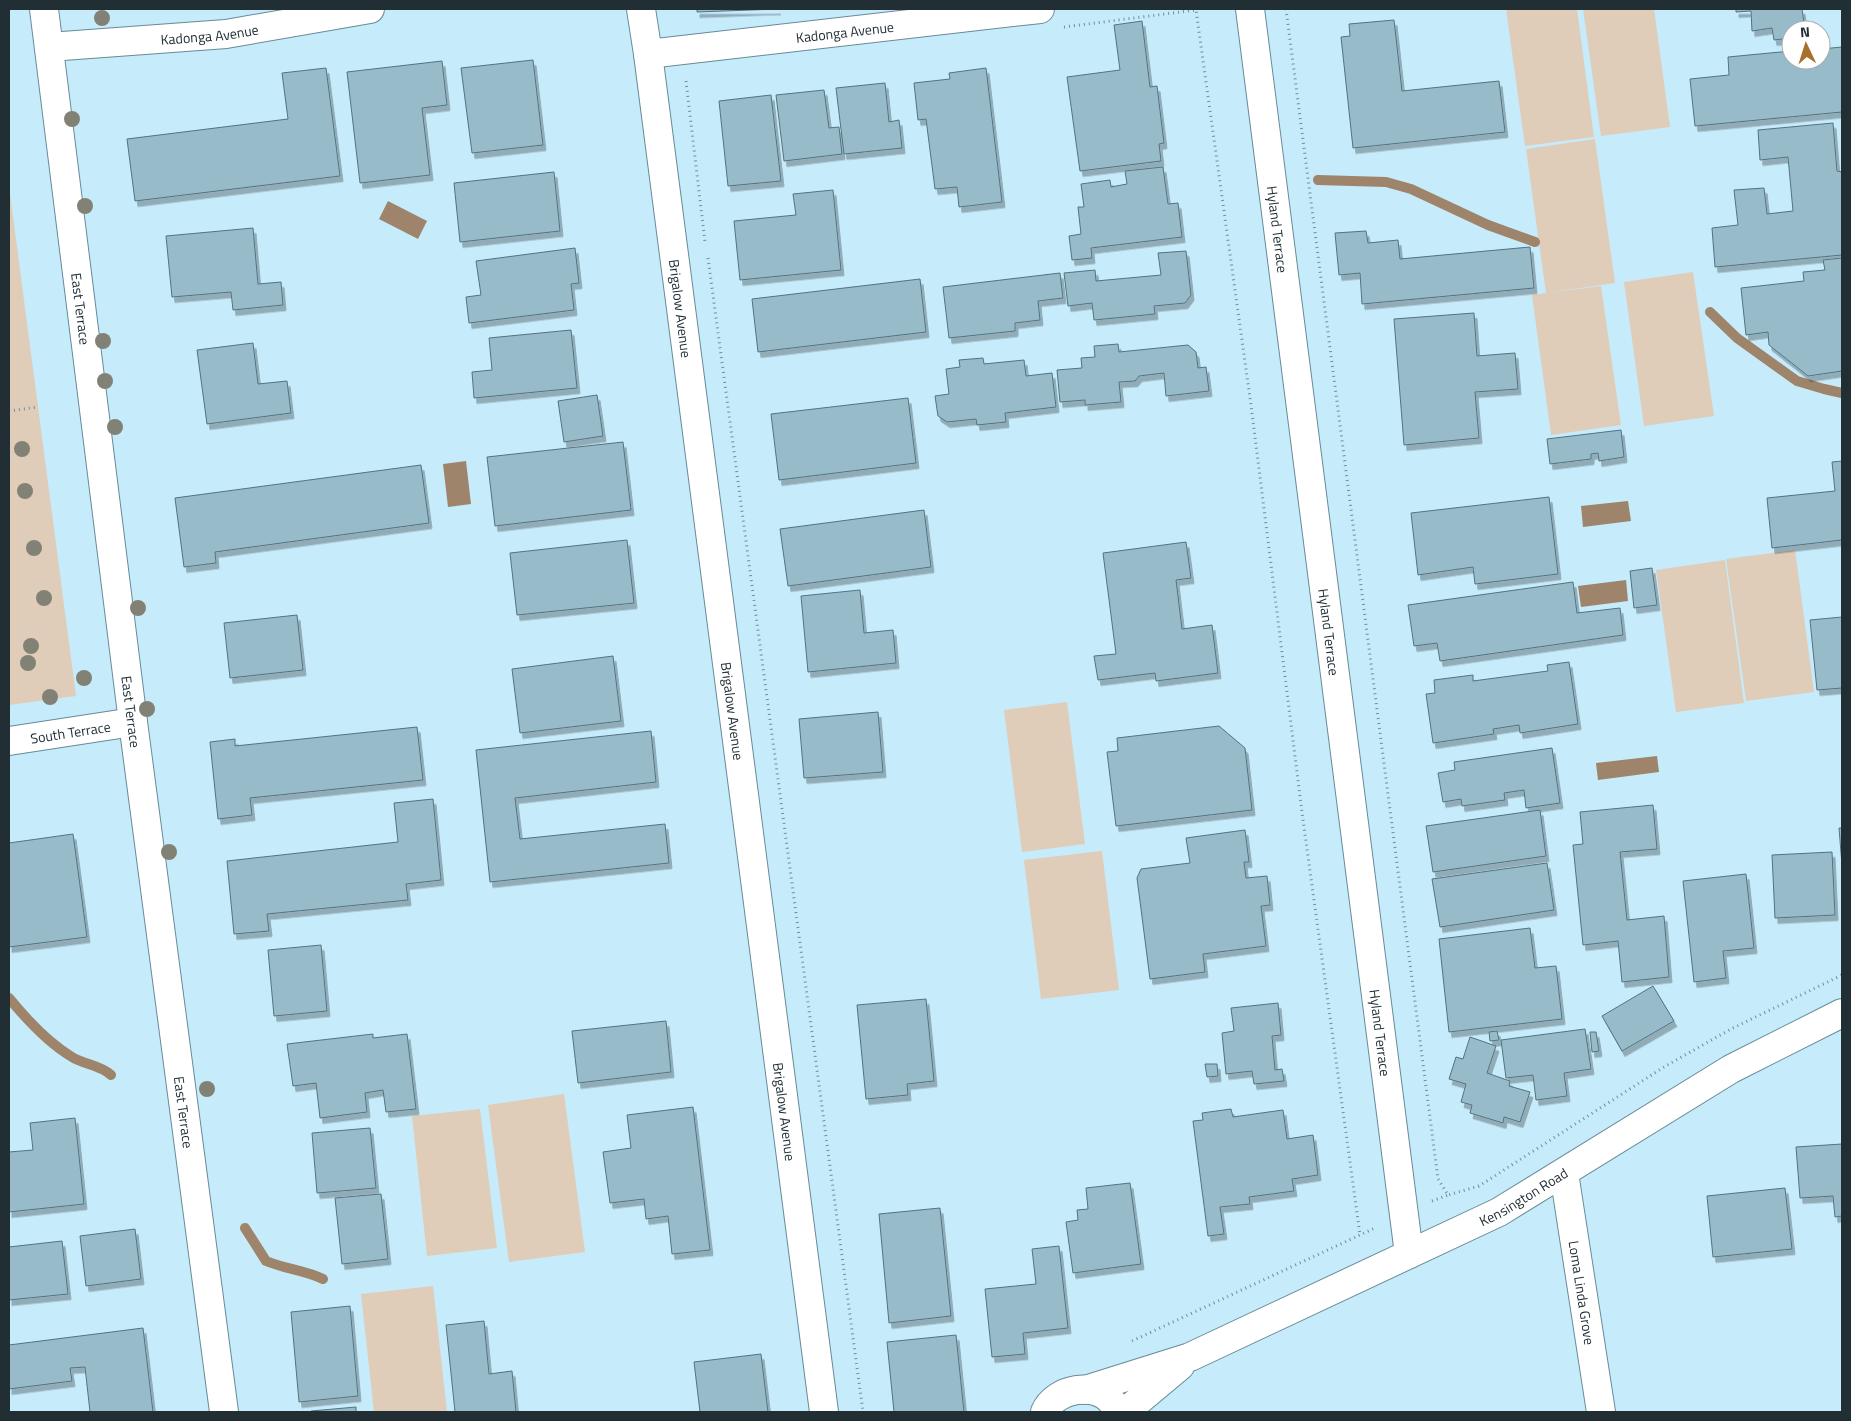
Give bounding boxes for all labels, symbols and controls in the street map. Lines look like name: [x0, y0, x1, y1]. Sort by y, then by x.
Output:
street label: Kadonga Avenue: [795, 15, 895, 47]
street label: Kadonga Avenue: [160, 18, 260, 49]
north arrow: [1781, 20, 1831, 70]
text: N: [1799, 21, 1811, 42]
street label: Hyland Terrace: [1262, 184, 1294, 274]
street label: Brigalow Avenue: [664, 258, 698, 359]
street label: East Terrace: [67, 271, 96, 346]
street label: Hyland Terrace: [1314, 587, 1346, 677]
street label: Brigalow Avenue: [716, 661, 750, 761]
street label: East Terrace: [117, 674, 147, 749]
street label: South Terrace: [29, 715, 112, 748]
street label: Hyland Terrace: [1365, 988, 1397, 1077]
street label: Brigalow Avenue: [768, 1061, 802, 1162]
street label: East Terrace: [169, 1075, 200, 1149]
street label: Kensington Road: [1475, 1162, 1571, 1231]
street label: Loma Linda Grove: [1564, 1239, 1601, 1346]

